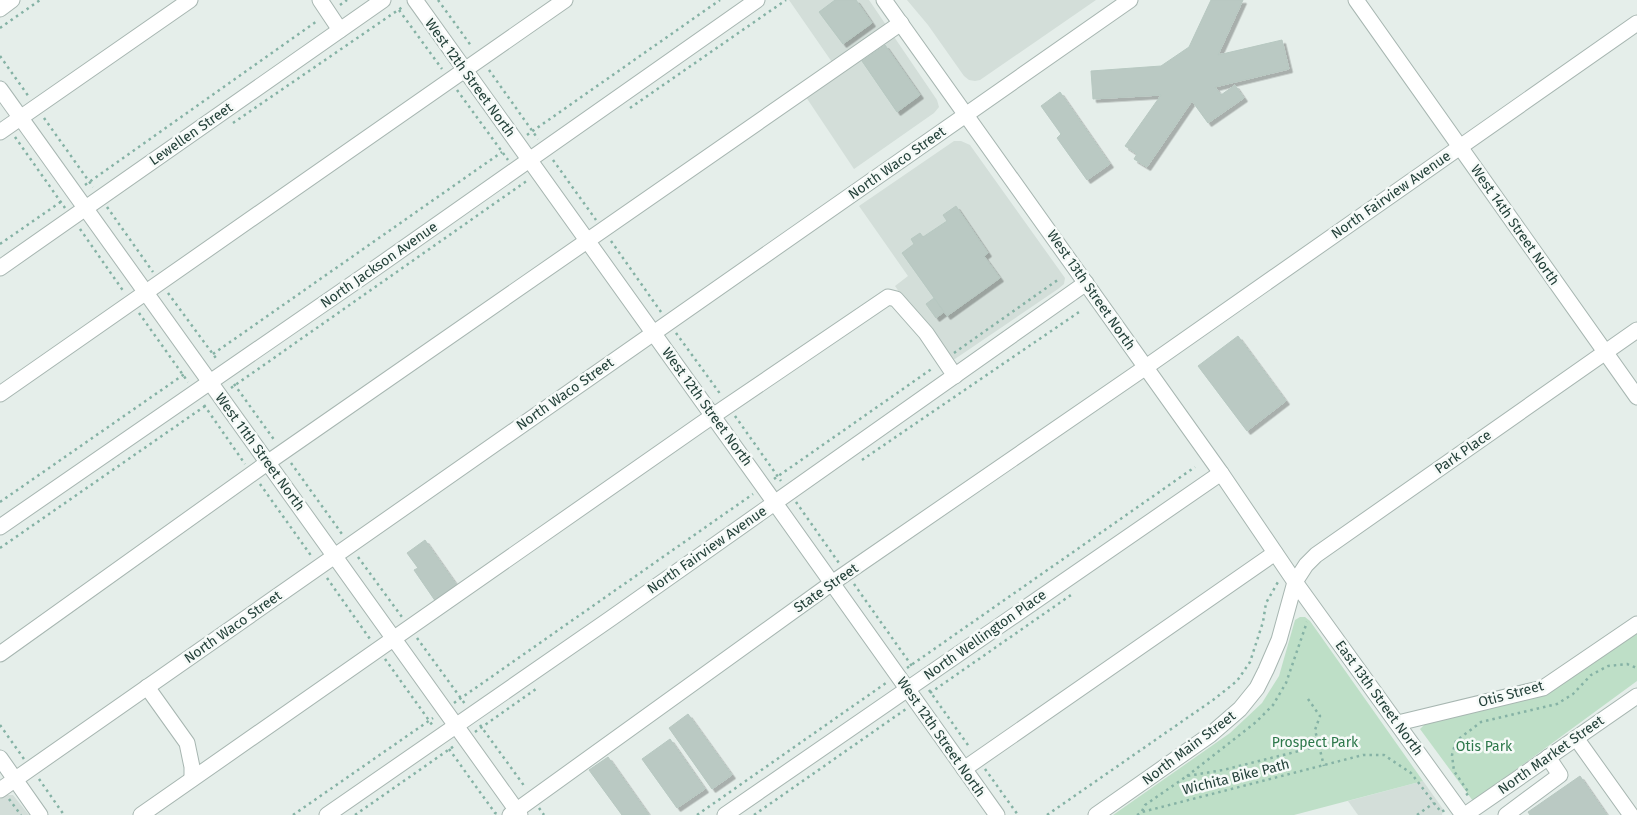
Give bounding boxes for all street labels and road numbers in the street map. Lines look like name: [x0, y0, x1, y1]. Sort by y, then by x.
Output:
street label: West 12th Street North: [421, 15, 519, 141]
street label: Lewellen Street: [146, 99, 237, 169]
street label: North Waco Street: [845, 122, 950, 203]
street label: North Fairview Avenue: [1328, 147, 1454, 243]
street label: West 14th Street North: [1467, 162, 1563, 288]
street label: North Jackson Avenue: [317, 218, 441, 312]
street label: West 13th Street North: [1043, 227, 1139, 353]
street label: West 12th Street North: [658, 344, 756, 470]
street label: North Waco Street: [513, 353, 618, 434]
street label: West 11th Street North: [212, 390, 308, 514]
street label: Park Place: [1432, 426, 1494, 478]
street label: North Fairview Avenue: [644, 502, 770, 598]
street label: State Street: [791, 559, 862, 616]
street label: North Waco Street: [181, 586, 286, 667]
street label: North Wellington Place: [921, 586, 1049, 684]
street label: East 13th Street North: [1332, 637, 1426, 759]
street label: West 12th Street North: [893, 674, 989, 800]
street label: Otis Street: [1476, 677, 1546, 711]
street label: North Main Street: [1139, 707, 1240, 789]
street label: North Market Street: [1495, 712, 1608, 798]
street label: Wichita Bike Path: [1181, 755, 1291, 799]

